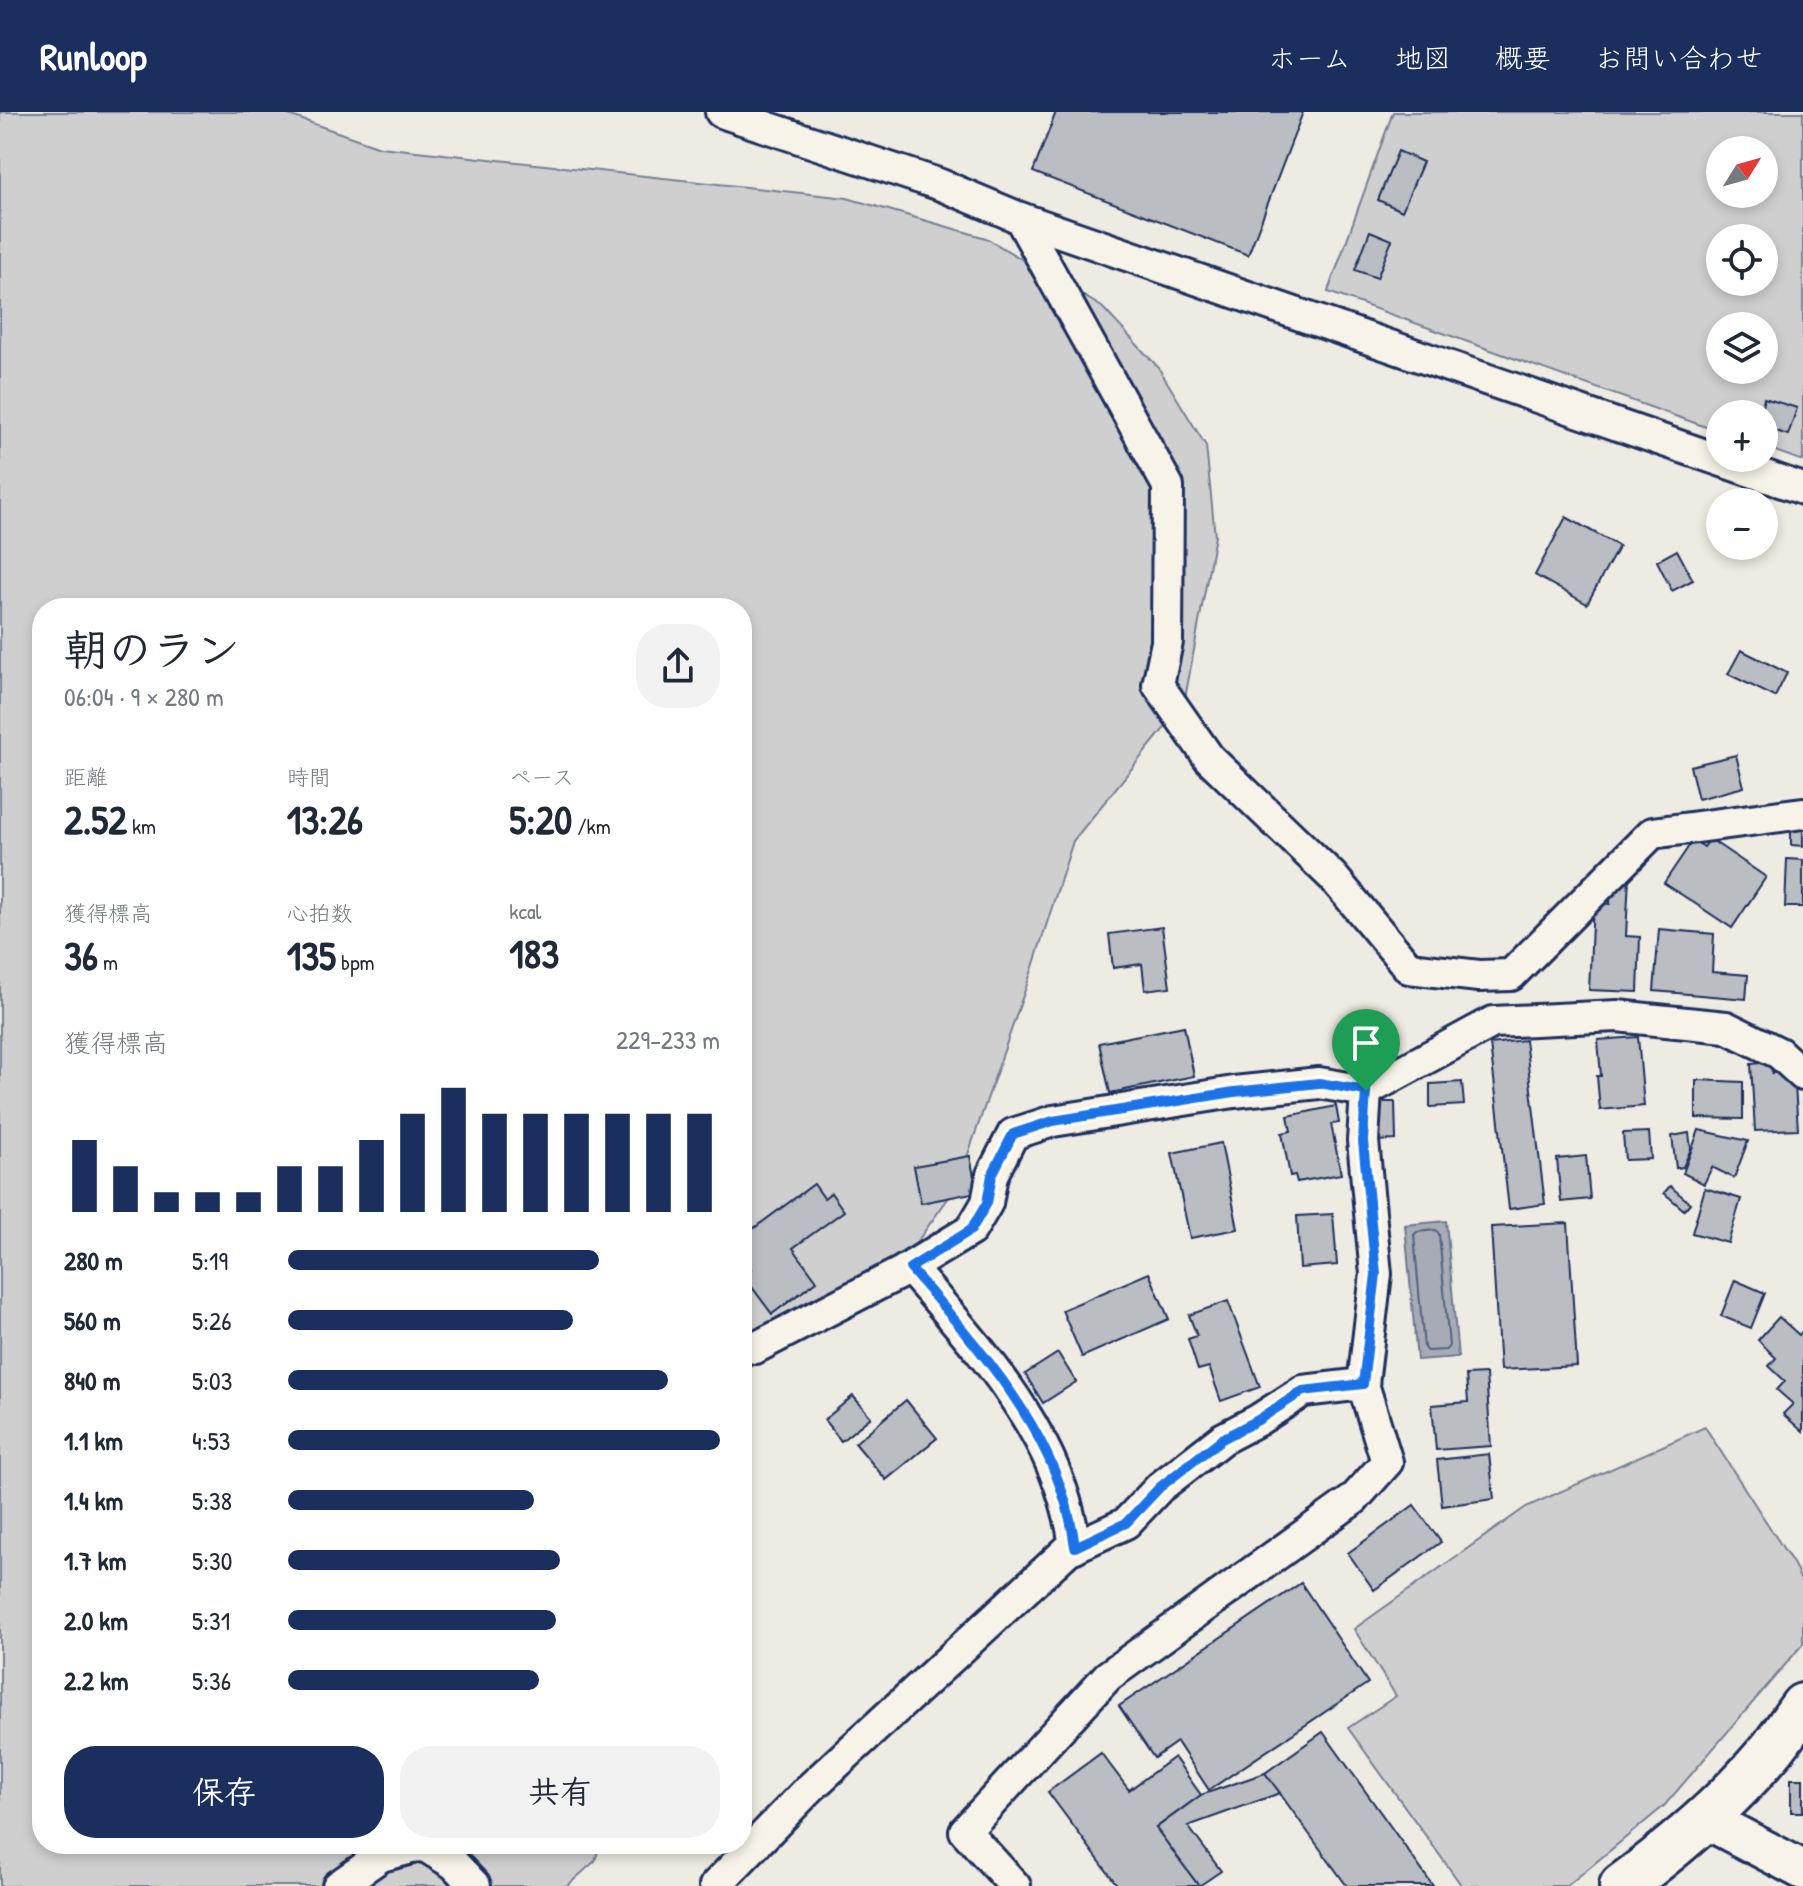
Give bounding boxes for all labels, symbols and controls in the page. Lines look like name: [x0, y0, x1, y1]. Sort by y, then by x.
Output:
text: Runloop: [40, 30, 147, 82]
text: ホーム: [1268, 39, 1351, 77]
text: 地図: [1395, 39, 1451, 77]
text: 概要: [1495, 39, 1551, 77]
text: お問い合わせ: [1595, 39, 1763, 77]
north arrow: [1706, 136, 1778, 208]
map controls: [1706, 136, 1778, 560]
button: locate: [1706, 224, 1778, 296]
button: layers: [1706, 312, 1778, 384]
button: +: [1706, 400, 1778, 472]
button: −: [1706, 488, 1778, 560]
text: 朝のラン: [64, 619, 240, 679]
button: share: [636, 624, 720, 708]
text: 06:04 · 9 × 280 m: [64, 679, 224, 714]
text: 距離: [64, 762, 108, 792]
text: 時間: [287, 762, 331, 792]
text: ペース: [509, 762, 574, 792]
text: 2.52: [64, 792, 127, 846]
text: 13:26: [287, 792, 363, 846]
text: 5:20: [509, 792, 572, 846]
text: km: [127, 811, 156, 841]
text: /km: [572, 811, 611, 841]
text: kcal: [509, 896, 541, 926]
text: 獲得標高: [64, 898, 152, 928]
text: 心拍数: [287, 898, 353, 928]
text: 183: [509, 926, 559, 980]
text: 36: [64, 928, 98, 982]
text: 135: [287, 928, 336, 982]
text: m: [98, 947, 118, 977]
text: bpm: [336, 947, 375, 977]
pin: [1332, 1009, 1400, 1091]
icon: arrive: [1344, 1021, 1388, 1065]
text: 229–233 m: [616, 1022, 720, 1057]
text: 獲得標高: [64, 1025, 168, 1060]
text: 280 m: [64, 1243, 123, 1278]
text: 5:19: [192, 1243, 228, 1278]
text: 560 m: [64, 1303, 121, 1338]
text: 5:26: [192, 1303, 232, 1338]
text: 840 m: [64, 1363, 120, 1398]
text: 5:03: [192, 1363, 232, 1398]
text: 1.1 km: [64, 1423, 123, 1458]
text: 4:53: [192, 1423, 230, 1458]
text: 1.4 km: [64, 1483, 123, 1518]
text: 5:38: [192, 1483, 232, 1518]
text: 1.7 km: [64, 1543, 126, 1578]
text: 5:30: [192, 1543, 232, 1578]
text: 2.0 km: [64, 1603, 128, 1638]
text: 5:31: [192, 1603, 230, 1638]
text: 2.2 km: [64, 1663, 128, 1698]
text: 5:36: [192, 1663, 231, 1698]
button: 保存: [64, 1746, 384, 1838]
button: 共有: [400, 1746, 720, 1838]

